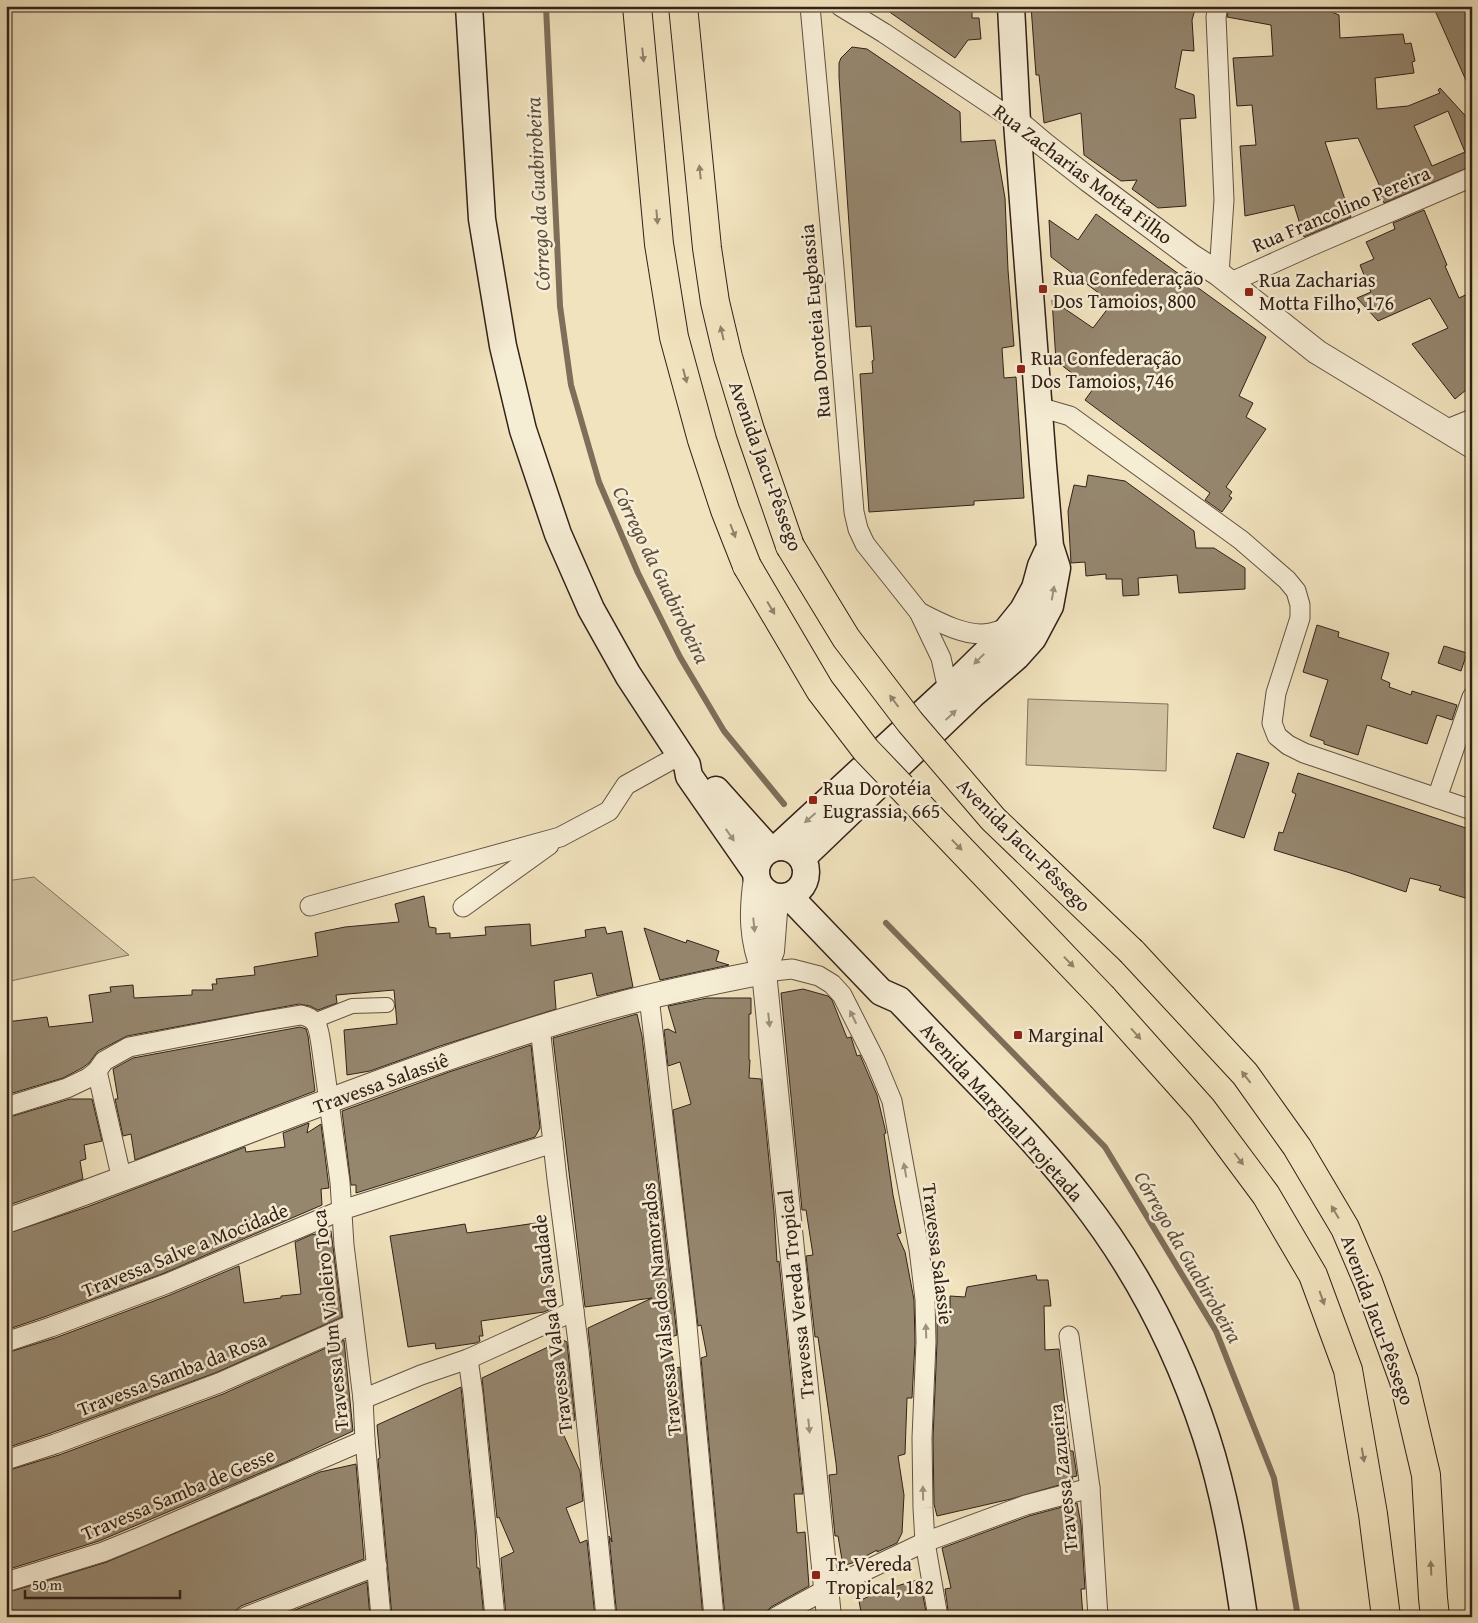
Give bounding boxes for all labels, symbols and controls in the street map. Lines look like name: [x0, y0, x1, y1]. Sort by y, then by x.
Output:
one-way arrow: [639, 47, 647, 63]
water label: Córrego da Guabirobeira: [517, 96, 558, 292]
street label: Rua Zacharias Motta Filho: [987, 96, 1179, 251]
street label: Rua Francolino Pereira: [1247, 158, 1435, 259]
one-way arrow: [695, 164, 703, 180]
one-way arrow: [653, 209, 661, 225]
street label: Rua Doroteia Eugbassia: [792, 222, 837, 419]
place label: Rua Confederação Dos Tamoios, 800: [1053, 263, 1203, 315]
place label: Rua Zacharias Motta Filho, 176: [1259, 265, 1394, 317]
marker: Rua Confederação Dos Tamoios, 800: [1037, 283, 1049, 295]
marker: Rua Zacharias Motta Filho, 176: [1243, 286, 1255, 298]
one-way arrow: [718, 325, 726, 340]
place label: Rua Confederação Dos Tamoios, 746: [1031, 343, 1181, 395]
marker: Rua Confederação Dos Tamoios, 746: [1015, 363, 1027, 375]
one-way arrow: [681, 369, 689, 384]
street label: Avenida Jacu-Pêssego: [722, 377, 811, 555]
water label: Córrego da Guabirobeira: [605, 481, 718, 669]
one-way arrow: [730, 524, 738, 539]
one-way arrow: [1049, 584, 1057, 600]
one-way arrow: [767, 601, 776, 614]
one-way arrow: [973, 653, 985, 665]
one-way arrow: [889, 694, 899, 708]
one-way arrow: [944, 709, 956, 721]
street label: Avenida Jacu-Pêssego: [951, 771, 1098, 918]
place label: Rua Dorotéia Eugrassia, 665: [823, 773, 940, 825]
marker: Rua Dorotéia Eugrassia, 665: [807, 794, 819, 806]
one-way arrow: [803, 813, 816, 824]
one-way arrow: [725, 828, 735, 842]
one-way arrow: [951, 838, 963, 850]
one-way arrow: [750, 918, 758, 934]
one-way arrow: [1063, 956, 1075, 968]
one-way arrow: [849, 1010, 858, 1025]
one-way arrow: [765, 1012, 773, 1028]
street label: Avenida Marginal Projetada: [914, 1016, 1091, 1208]
place label: Marginal: [1028, 1020, 1104, 1049]
one-way arrow: [1130, 1028, 1141, 1041]
marker: Marginal: [1012, 1029, 1024, 1041]
street label: Travessa Salassiê: [309, 1045, 453, 1120]
one-way arrow: [1241, 1070, 1251, 1084]
one-way arrow: [1234, 1152, 1245, 1165]
one-way arrow: [901, 1163, 909, 1178]
water label: Córrego da Guabirobeira: [1126, 1165, 1251, 1349]
street label: Travessa Valsa dos Namorados: [633, 1181, 688, 1437]
street label: Travessa Salassie: [915, 1182, 962, 1326]
street label: Travessa Vereda Tropical: [770, 1188, 821, 1400]
street label: Travessa Salve a Mocidade: [77, 1195, 292, 1304]
one-way arrow: [1331, 1206, 1340, 1219]
street label: Travessa Um Violeiro Toca: [303, 1208, 356, 1432]
street label: Travessa Valsa da Saudade: [524, 1213, 579, 1435]
street label: Avenida Jacu-Pêssego: [1334, 1231, 1423, 1409]
one-way arrow: [1319, 1291, 1326, 1306]
one-way arrow: [922, 1323, 930, 1339]
street label: Travessa Samba da Rosa: [73, 1324, 271, 1423]
street label: Travessa Zazueira: [1040, 1402, 1085, 1554]
one-way arrow: [805, 1418, 813, 1434]
street label: Travessa Samba de Gesse: [77, 1440, 279, 1547]
one-way arrow: [1359, 1447, 1367, 1463]
one-way arrow: [919, 1485, 927, 1501]
place label: Tr. Vereda Tropical, 182: [826, 1549, 934, 1601]
one-way arrow: [1427, 1560, 1435, 1576]
scale bar: [25, 1568, 180, 1600]
marker: Tr. Vereda Tropical, 182: [810, 1569, 822, 1581]
text: 50 m: [32, 1574, 63, 1595]

